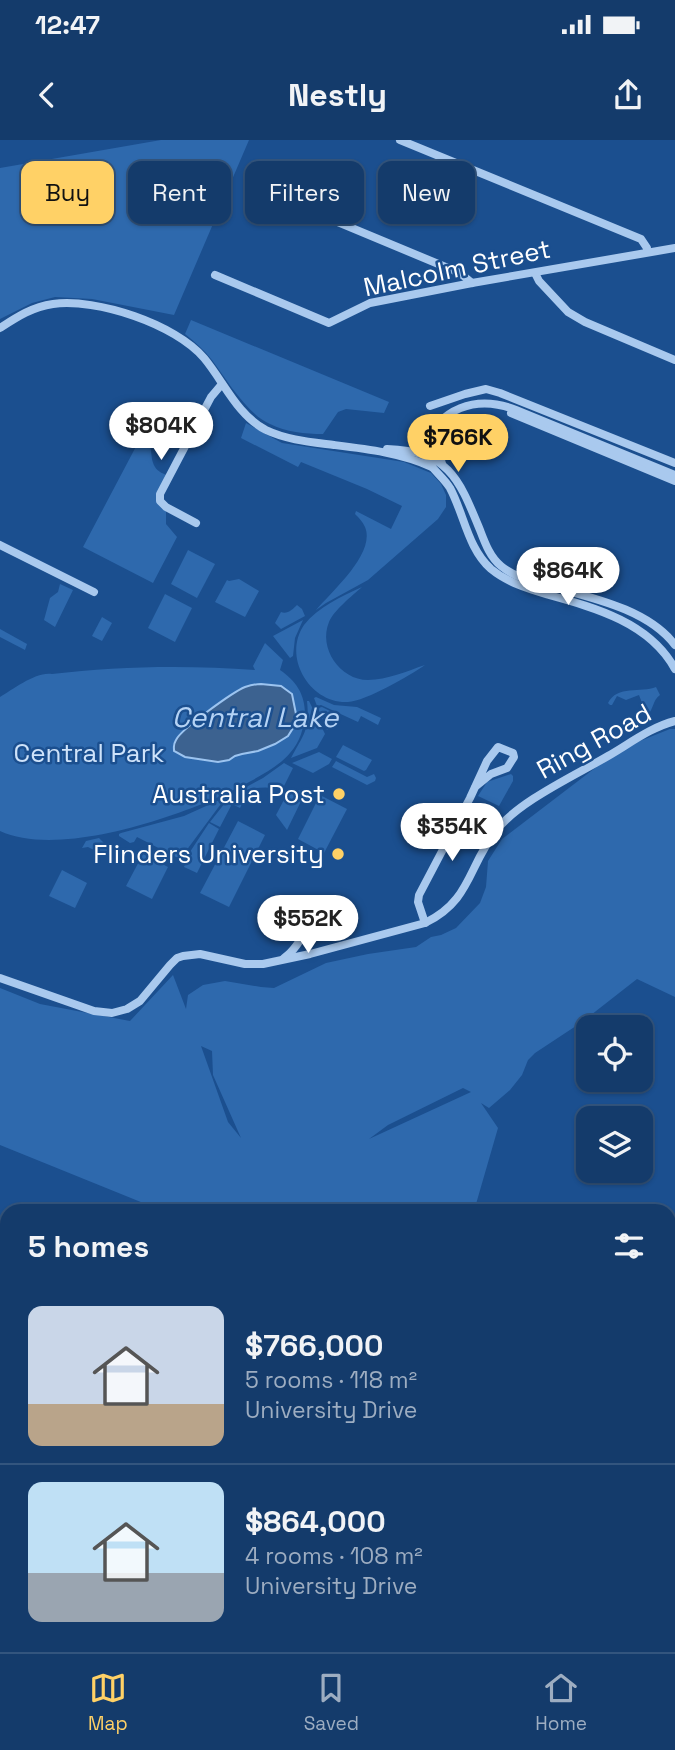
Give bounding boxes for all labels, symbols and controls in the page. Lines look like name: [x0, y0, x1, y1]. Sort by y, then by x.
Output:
text: 12:47: [35, 8, 100, 42]
text: Nestly: [288, 75, 387, 115]
icon: back: [28, 76, 66, 114]
icon: share: [609, 76, 647, 114]
chip: Buy: [21, 161, 114, 224]
chip: Rent: [128, 161, 231, 224]
chip: Filters: [245, 161, 364, 224]
chip: New: [378, 161, 475, 224]
street label: Malcolm Street: [360, 232, 554, 304]
pin: $804K: [112, 402, 210, 462]
text: $804K: [125, 410, 197, 440]
pin: $766K: [409, 414, 507, 474]
text: $766K: [423, 422, 493, 452]
pin: $864K: [519, 547, 617, 607]
text: $864K: [533, 555, 603, 585]
street label: Ring Road: [531, 696, 657, 786]
water label: Central Lake: [172, 699, 340, 735]
park label: Central Park: [13, 736, 165, 770]
place label: Australia Post: [152, 777, 325, 811]
marker: Australia Post: [331, 786, 347, 802]
pin: $354K: [403, 804, 501, 863]
text: $354K: [417, 811, 487, 841]
place label: Flinders University: [93, 837, 324, 871]
marker: Flinders University: [330, 846, 346, 862]
pin: $552K: [259, 896, 357, 955]
text: $552K: [273, 903, 343, 933]
map controls: [576, 1015, 653, 1183]
button: locate: [576, 1015, 653, 1092]
button: layers: [576, 1106, 653, 1183]
text: 5 homes: [28, 1227, 149, 1266]
icon: filters: [610, 1227, 648, 1265]
text: $766,000: [245, 1326, 383, 1365]
icon: home: [84, 1334, 168, 1418]
text: 5 rooms · 118 m²: [245, 1365, 417, 1395]
text: University Drive: [245, 1395, 417, 1425]
text: $864,000: [245, 1502, 386, 1541]
icon: home: [84, 1510, 168, 1594]
text: 4 rooms · 108 m²: [245, 1541, 423, 1571]
text: University Drive: [245, 1571, 417, 1601]
tab: Map: [88, 1669, 128, 1736]
tab: Saved: [304, 1669, 359, 1736]
tab: Home: [535, 1669, 587, 1736]

